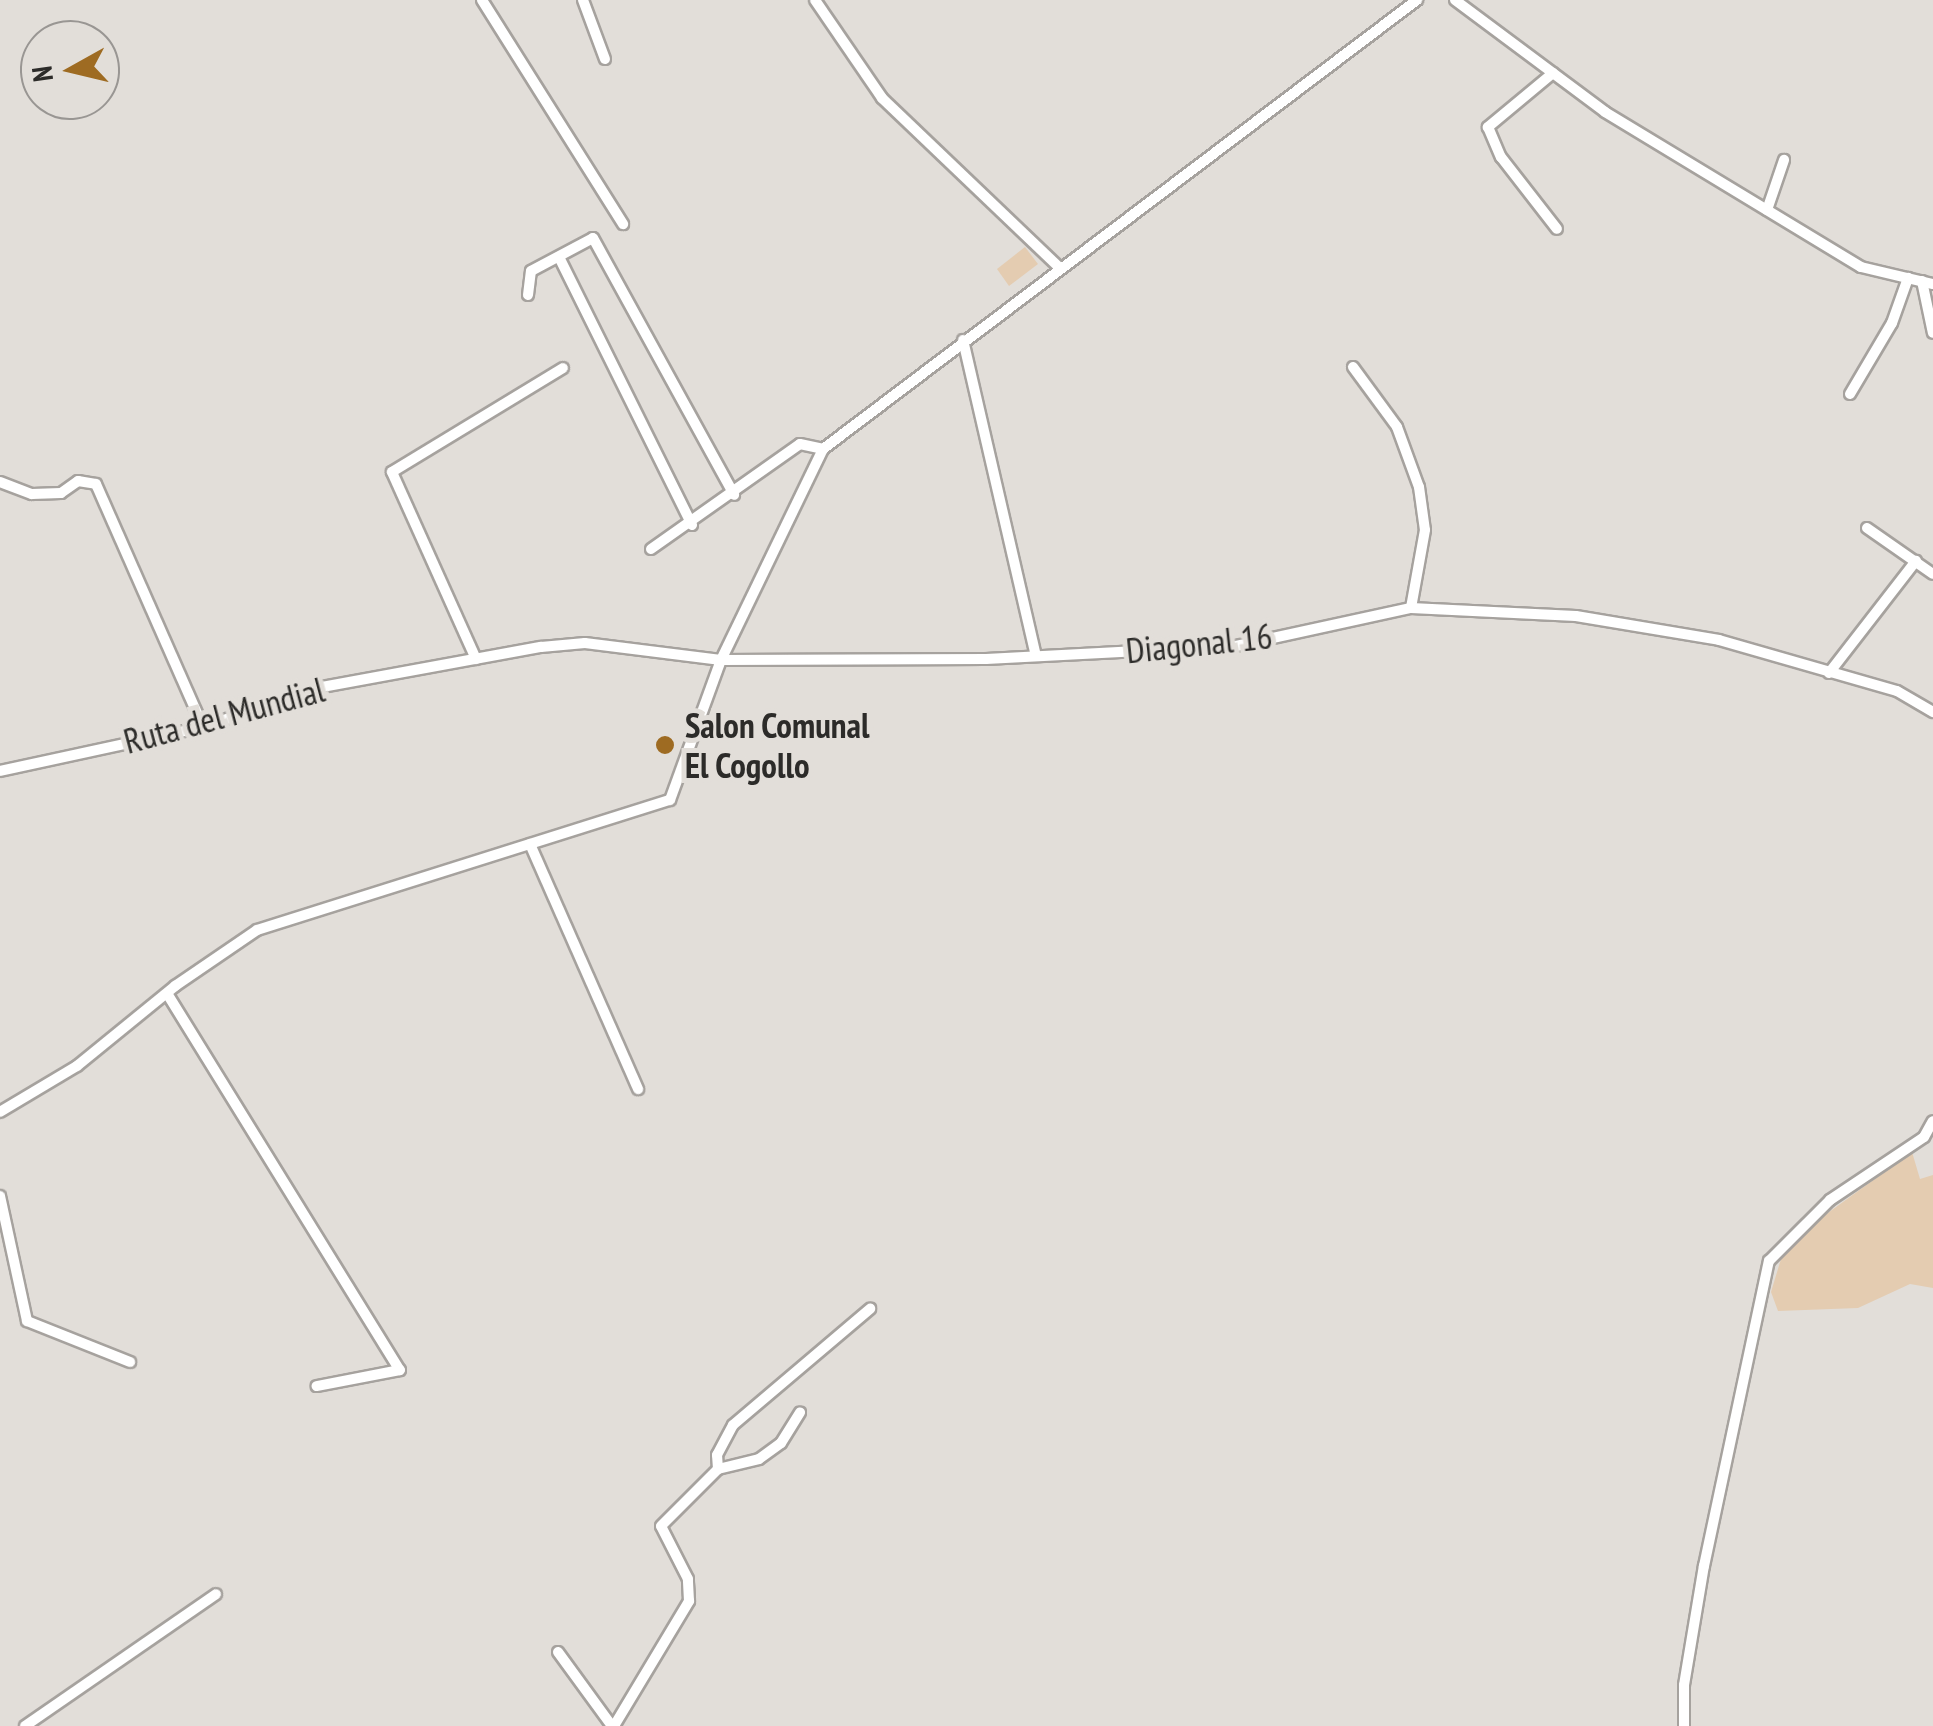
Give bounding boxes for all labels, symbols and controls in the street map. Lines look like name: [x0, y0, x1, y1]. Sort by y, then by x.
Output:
north arrow: [20, 20, 120, 120]
text: N: [22, 64, 61, 84]
street label: Diagonal 16: [1124, 614, 1274, 672]
street label: Ruta del Mundial: [119, 668, 329, 762]
place label: Salon Comunal El Cogollo: [685, 704, 870, 786]
marker: Salon Comunal El Cogollo: [654, 734, 676, 756]

